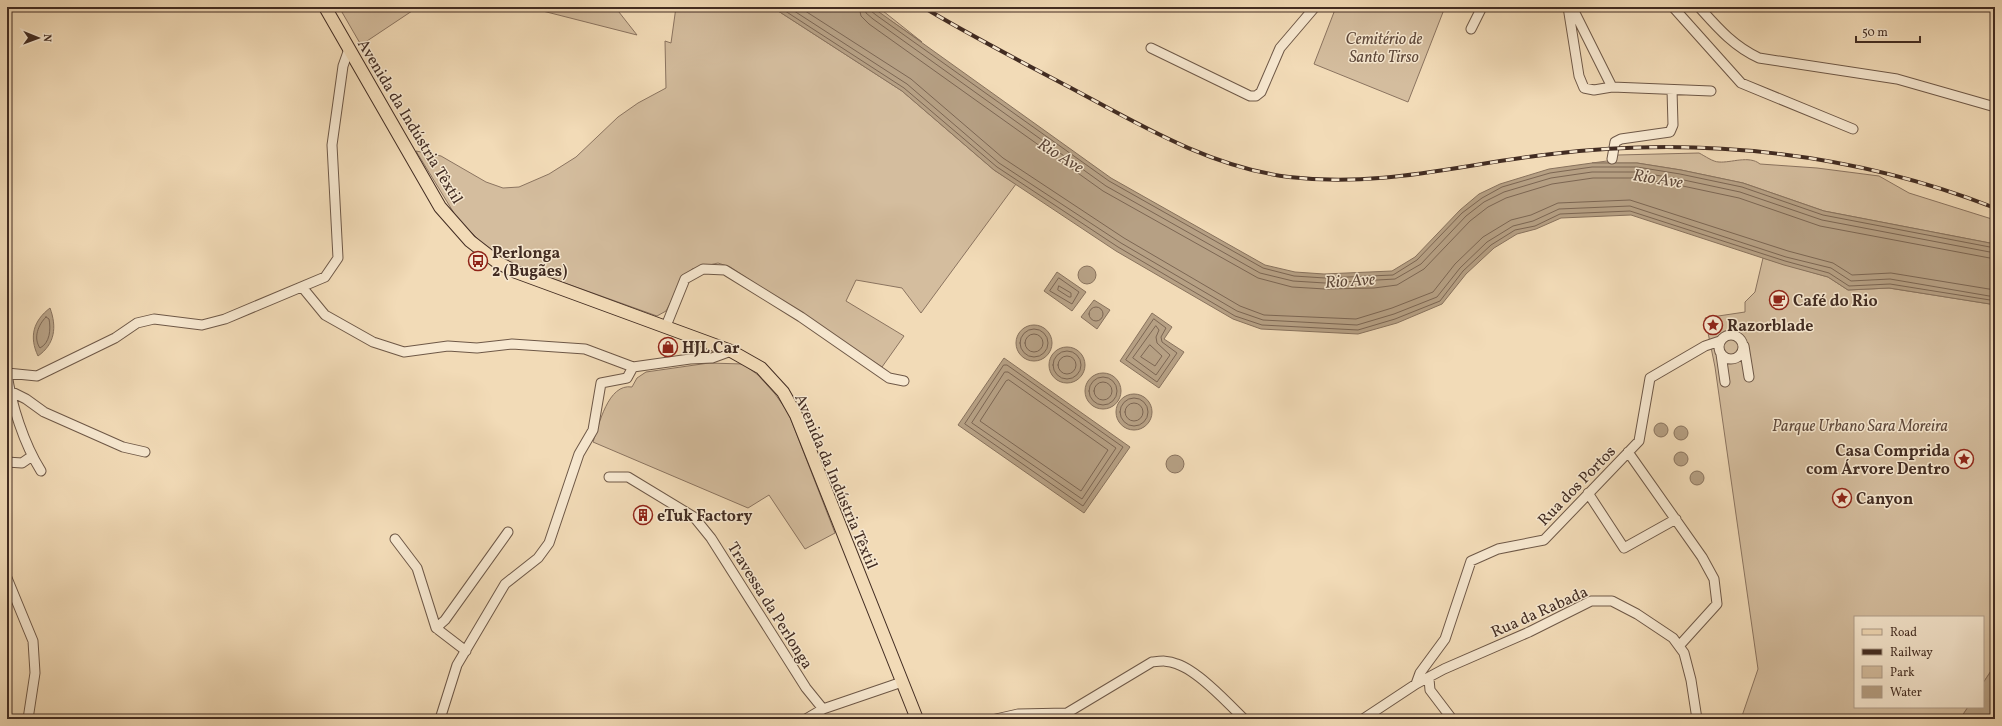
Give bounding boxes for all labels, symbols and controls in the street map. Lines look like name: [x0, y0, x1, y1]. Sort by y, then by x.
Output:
north arrow: [18, 18, 58, 58]
scale bar: [1856, 18, 1920, 44]
text: 50 m: [1862, 25, 1888, 41]
park label: Cemitério de Santo Tirso: [1346, 29, 1423, 69]
text: N: [39, 34, 54, 42]
street label: Avenida da Indústria Têxtil: [351, 36, 467, 209]
water label: Rio Ave: [1033, 133, 1088, 180]
water label: Rio Ave: [1631, 164, 1685, 195]
place label: Perlonga 2 (Bugães): [492, 243, 567, 283]
bus stop icon: Perlonga 2 (Bugães): [467, 250, 489, 272]
water label: Rio Ave: [1324, 268, 1377, 295]
cafe icon: Café do Rio: [1768, 289, 1790, 311]
place label: Café do Rio: [1793, 291, 1878, 313]
place icon: Razorblade: [1702, 314, 1724, 336]
place label: Razorblade: [1727, 316, 1813, 338]
shop icon: HJL Car: [657, 336, 679, 358]
place label: HJL Car: [682, 338, 740, 360]
street label: Avenida da Indústria Têxtil: [788, 391, 882, 573]
park label: Parque Urbano Sara Moreira: [1772, 416, 1948, 438]
street label: Rua dos Portos: [1533, 441, 1621, 531]
place label: Casa Comprida com Árvore Dentro: [1806, 441, 1950, 481]
place icon: Casa Comprida com Árvore Dentro: [1953, 448, 1975, 470]
place icon: Canyon: [1831, 487, 1853, 509]
place label: Canyon: [1856, 489, 1914, 511]
building icon: eTuk Factory: [632, 504, 654, 526]
place label: eTuk Factory: [657, 506, 752, 528]
street label: Travessa da Perlonga: [721, 538, 817, 674]
street label: Rua da Rabada: [1488, 582, 1592, 644]
legend: [1854, 616, 1984, 708]
text: Road: [1890, 625, 1917, 641]
text: Railway: [1890, 645, 1933, 661]
text: Park: [1890, 665, 1915, 681]
text: Water: [1890, 685, 1922, 701]

